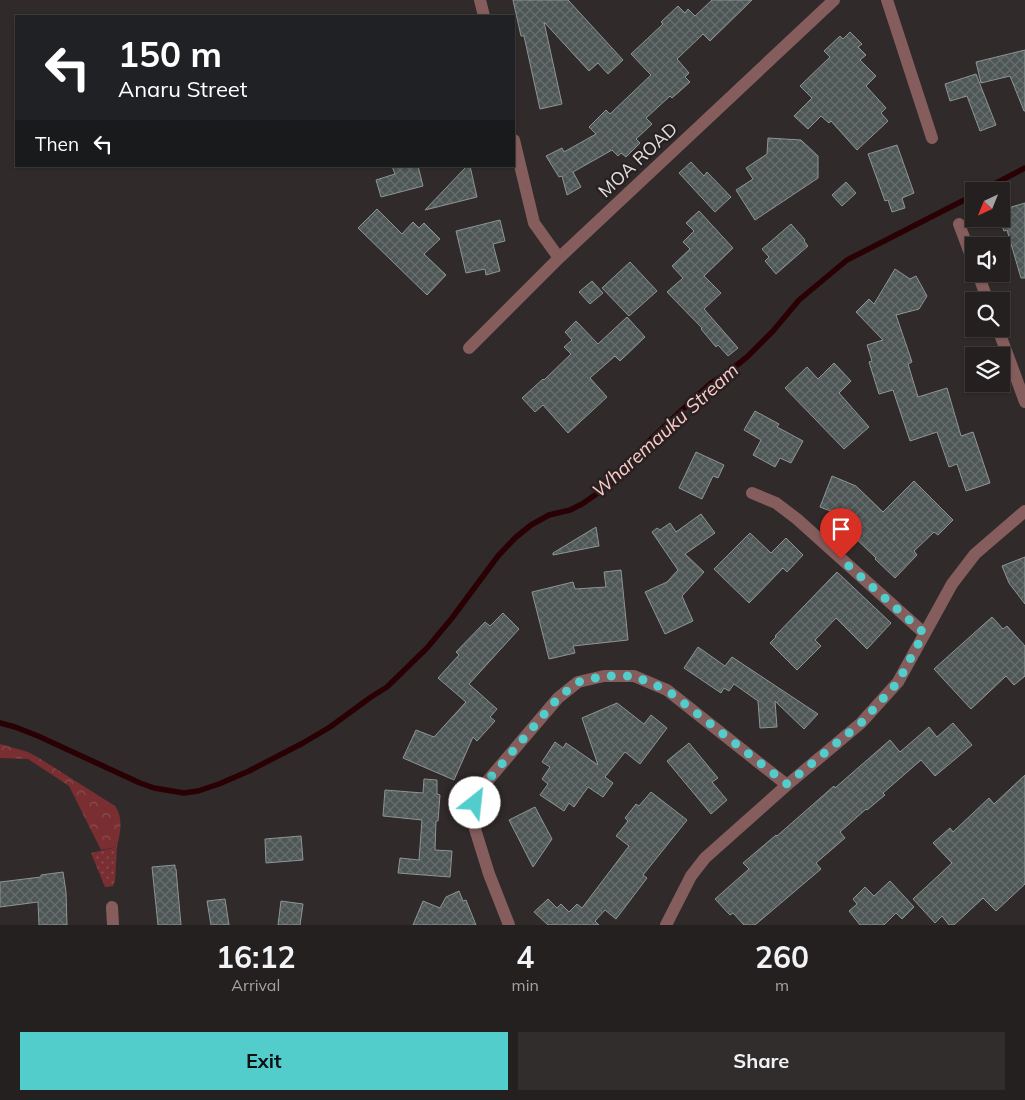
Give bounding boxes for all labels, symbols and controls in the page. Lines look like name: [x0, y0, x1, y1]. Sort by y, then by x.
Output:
text: 150 m: [118, 32, 222, 76]
icon: left: [35, 35, 100, 100]
text: Anaru Street: [118, 75, 248, 103]
street label: MOA ROAD: [593, 117, 682, 202]
icon: left: [89, 130, 117, 158]
text: Then: [35, 132, 79, 156]
north arrow: [965, 182, 1010, 228]
map controls: [965, 182, 1010, 392]
button: sound: [965, 237, 1010, 282]
button: search: [965, 292, 1010, 337]
button: layers: [965, 347, 1010, 392]
water label: Wharemauku Stream: [587, 358, 743, 502]
pin: [820, 508, 862, 559]
icon: arrive: [827, 515, 855, 543]
position arrow: [448, 776, 500, 828]
text: 16:12: [216, 938, 296, 976]
text: 4: [516, 938, 534, 976]
text: 260: [755, 938, 809, 976]
text: Arrival: [231, 975, 280, 995]
text: min: [512, 975, 539, 995]
text: m: [775, 975, 789, 995]
button: Exit: [20, 1032, 508, 1090]
button: Share: [518, 1032, 1005, 1090]

